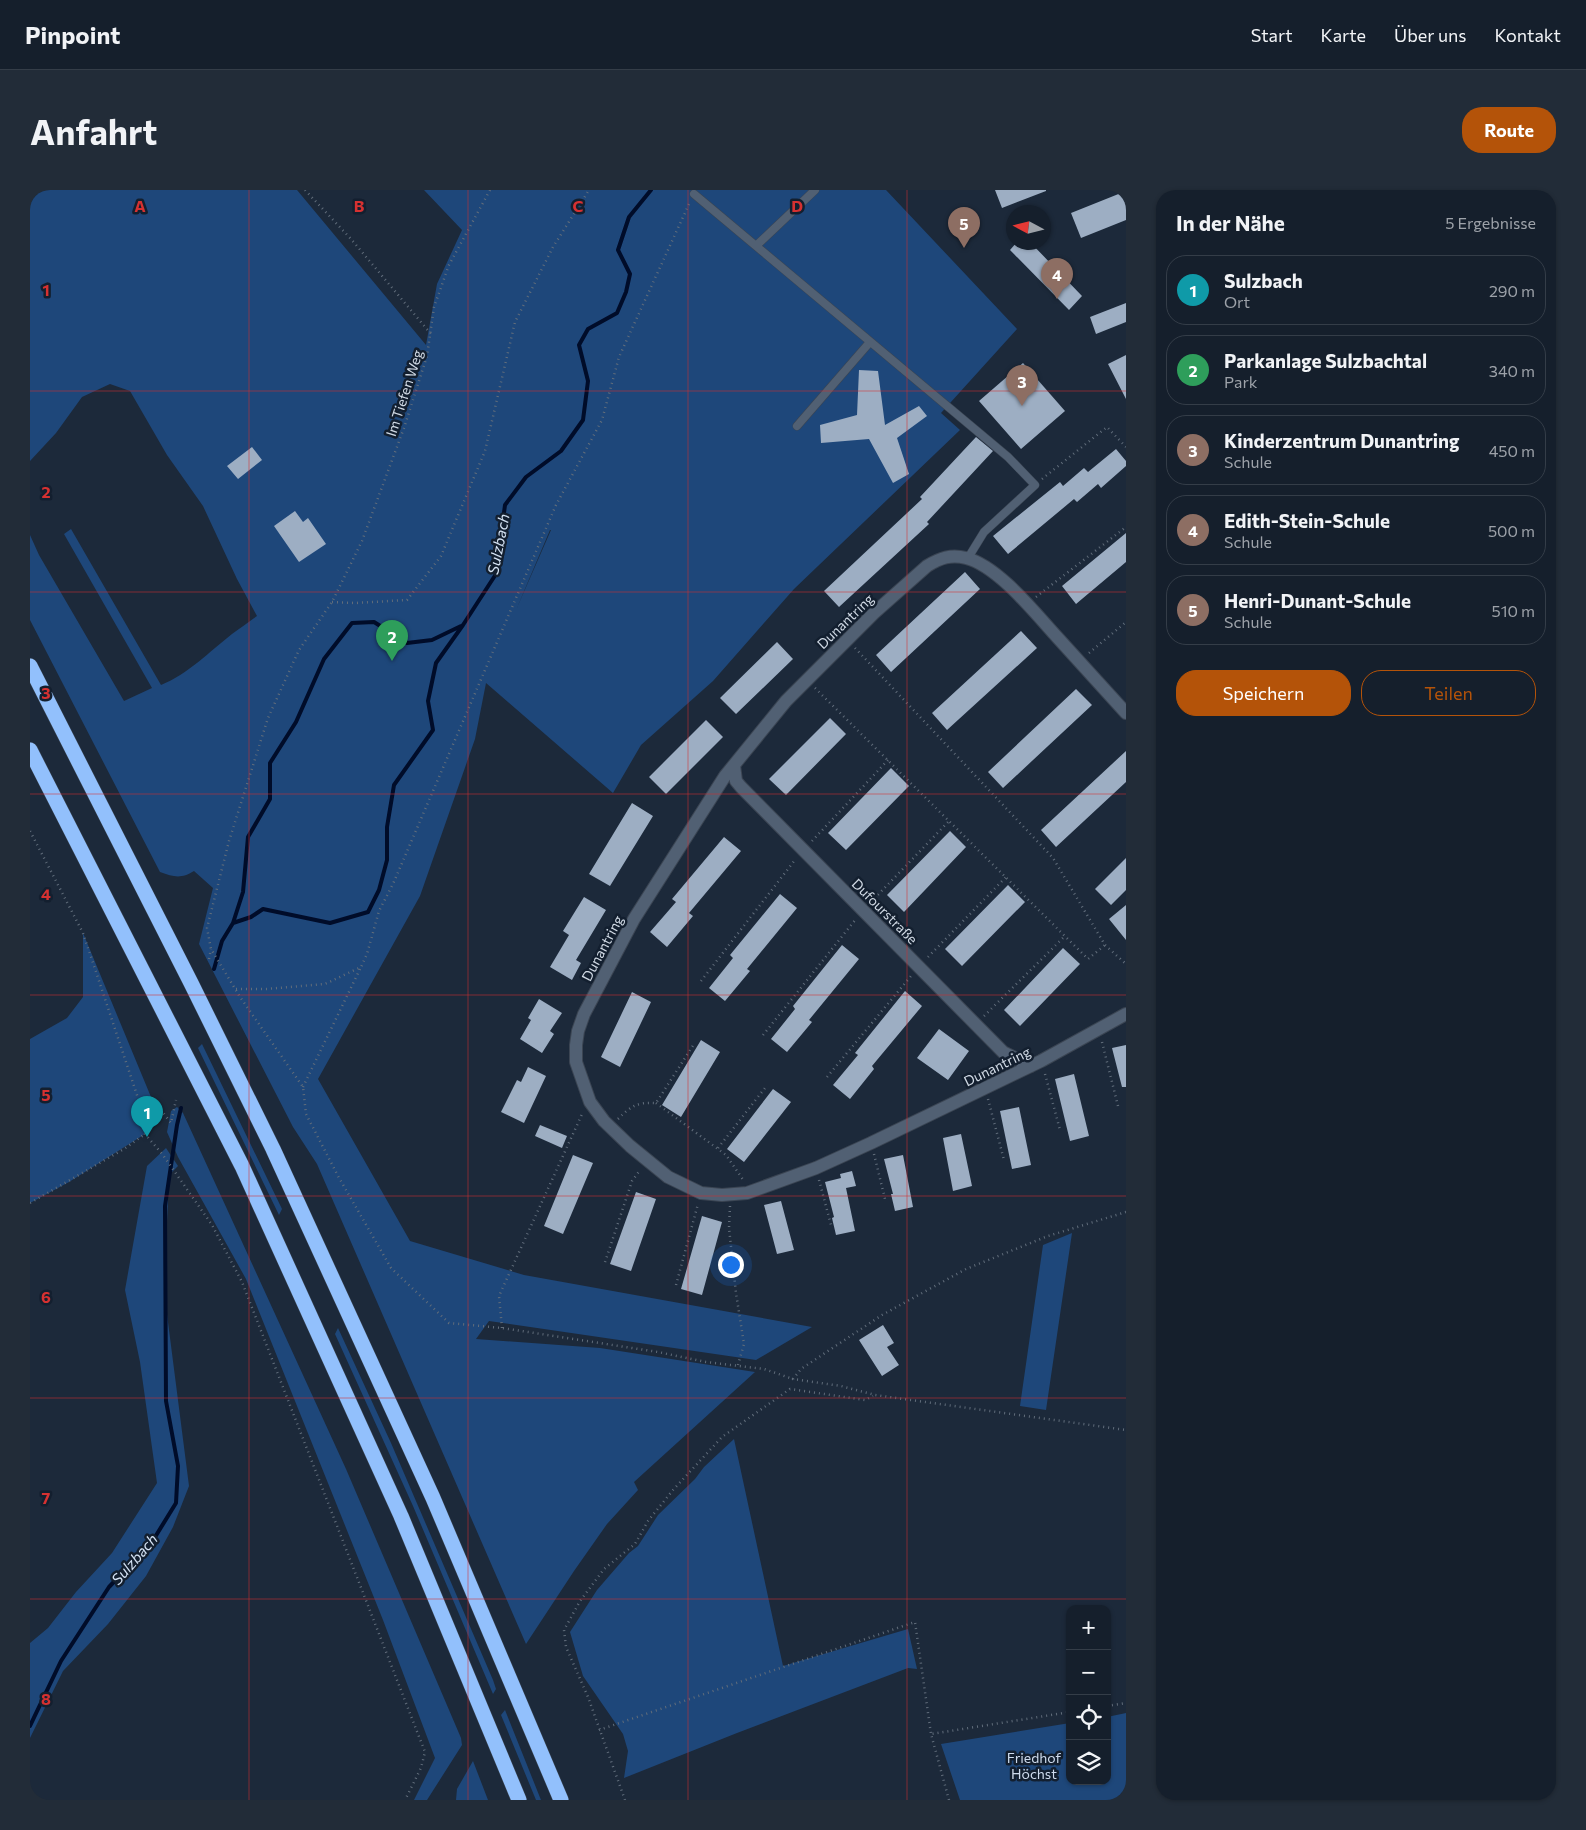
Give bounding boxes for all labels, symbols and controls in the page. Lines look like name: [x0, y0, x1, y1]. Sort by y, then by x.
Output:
text: Pinpoint: [25, 20, 120, 49]
text: Start: [1251, 24, 1293, 46]
text: Karte: [1321, 24, 1366, 46]
text: Über uns: [1394, 24, 1467, 46]
text: Kontakt: [1495, 24, 1561, 46]
button: Route: [1462, 107, 1556, 153]
text: Anfahrt: [30, 109, 157, 152]
text: A: [134, 196, 146, 215]
text: B: [354, 196, 365, 215]
text: C: [573, 196, 584, 215]
text: D: [791, 196, 803, 215]
north arrow: [1006, 205, 1051, 250]
pin: 5: [948, 207, 980, 248]
text: In der Nähe: [1176, 210, 1285, 235]
text: 5 Ergebnisse: [1445, 213, 1536, 232]
pin: 4: [1041, 258, 1073, 299]
text: Sulzbach: [1224, 269, 1303, 292]
text: 1: [42, 280, 50, 299]
text: 1: [1189, 281, 1197, 300]
text: 290 m: [1489, 281, 1535, 300]
text: Ort: [1224, 292, 1250, 311]
street label: Im Tiefen Weg: [382, 347, 426, 439]
text: Parkanlage Sulzbachtal: [1224, 349, 1427, 372]
text: 2: [1188, 361, 1198, 380]
text: 340 m: [1489, 361, 1535, 380]
pin: 3: [1006, 365, 1038, 406]
text: Park: [1224, 372, 1257, 391]
text: Kinderzentrum Dunantring: [1224, 429, 1460, 452]
text: 3: [1188, 441, 1198, 460]
text: 450 m: [1489, 441, 1535, 460]
text: Schule: [1224, 452, 1272, 471]
text: 2: [41, 482, 51, 501]
text: Edith-Stein-Schule: [1224, 509, 1390, 532]
water label: Sulzbach: [483, 512, 513, 576]
text: 4: [1188, 521, 1198, 540]
text: 500 m: [1488, 521, 1535, 540]
text: Schule: [1224, 532, 1272, 551]
text: Henri-Dunant-Schule: [1224, 589, 1411, 612]
street label: Dunantring: [813, 590, 877, 652]
text: 5: [1188, 601, 1198, 620]
text: 510 m: [1492, 601, 1535, 620]
text: Schule: [1224, 612, 1272, 631]
pin: 2: [376, 620, 408, 661]
button: Speichern: [1176, 670, 1351, 716]
button: Teilen: [1361, 670, 1536, 716]
text: 3: [41, 683, 51, 702]
street label: Dufourstraße: [849, 875, 921, 947]
text: 4: [41, 884, 51, 903]
street label: Dunantring: [578, 912, 627, 984]
street label: Dunantring: [961, 1042, 1033, 1089]
text: 5: [41, 1085, 51, 1104]
pin: 1: [131, 1096, 163, 1137]
your location: [718, 1252, 744, 1278]
text: 6: [41, 1287, 51, 1306]
text: 7: [42, 1488, 51, 1507]
water label: Sulzbach: [107, 1530, 161, 1588]
map controls: [1066, 1605, 1111, 1785]
button: +: [1066, 1605, 1111, 1650]
button: −: [1066, 1650, 1111, 1695]
text: 8: [41, 1689, 51, 1708]
button: locate: [1066, 1695, 1111, 1740]
button: layers: [1066, 1740, 1111, 1785]
park label: Friedhof Höchst: [1007, 1749, 1062, 1782]

